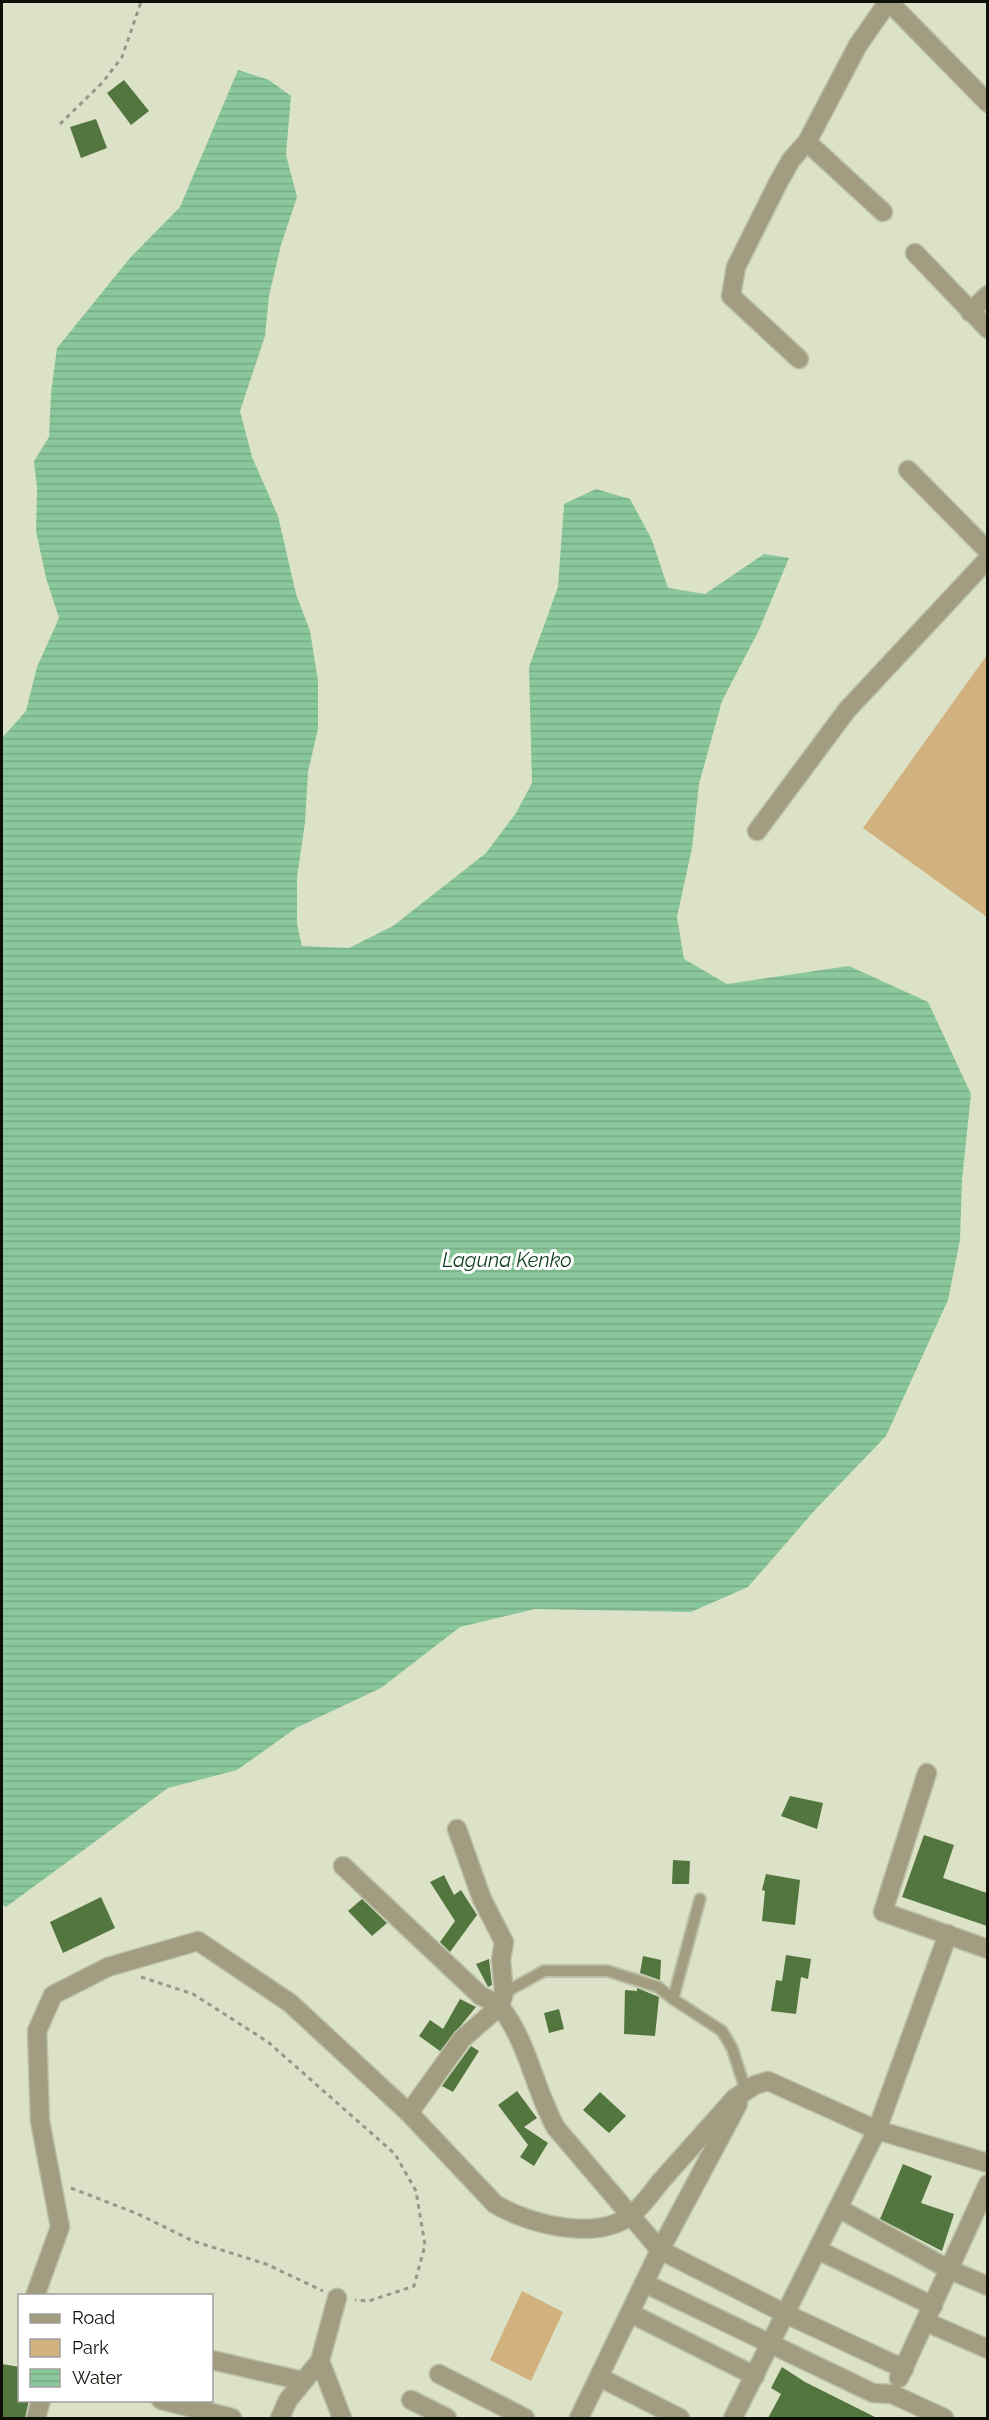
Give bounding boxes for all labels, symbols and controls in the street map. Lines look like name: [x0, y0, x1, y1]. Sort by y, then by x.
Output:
water label: Laguna Kenko: [442, 1248, 572, 1272]
legend: [18, 2294, 213, 2402]
text: Road: [72, 2307, 115, 2328]
text: Park: [72, 2337, 109, 2358]
text: Water: [72, 2367, 123, 2388]

